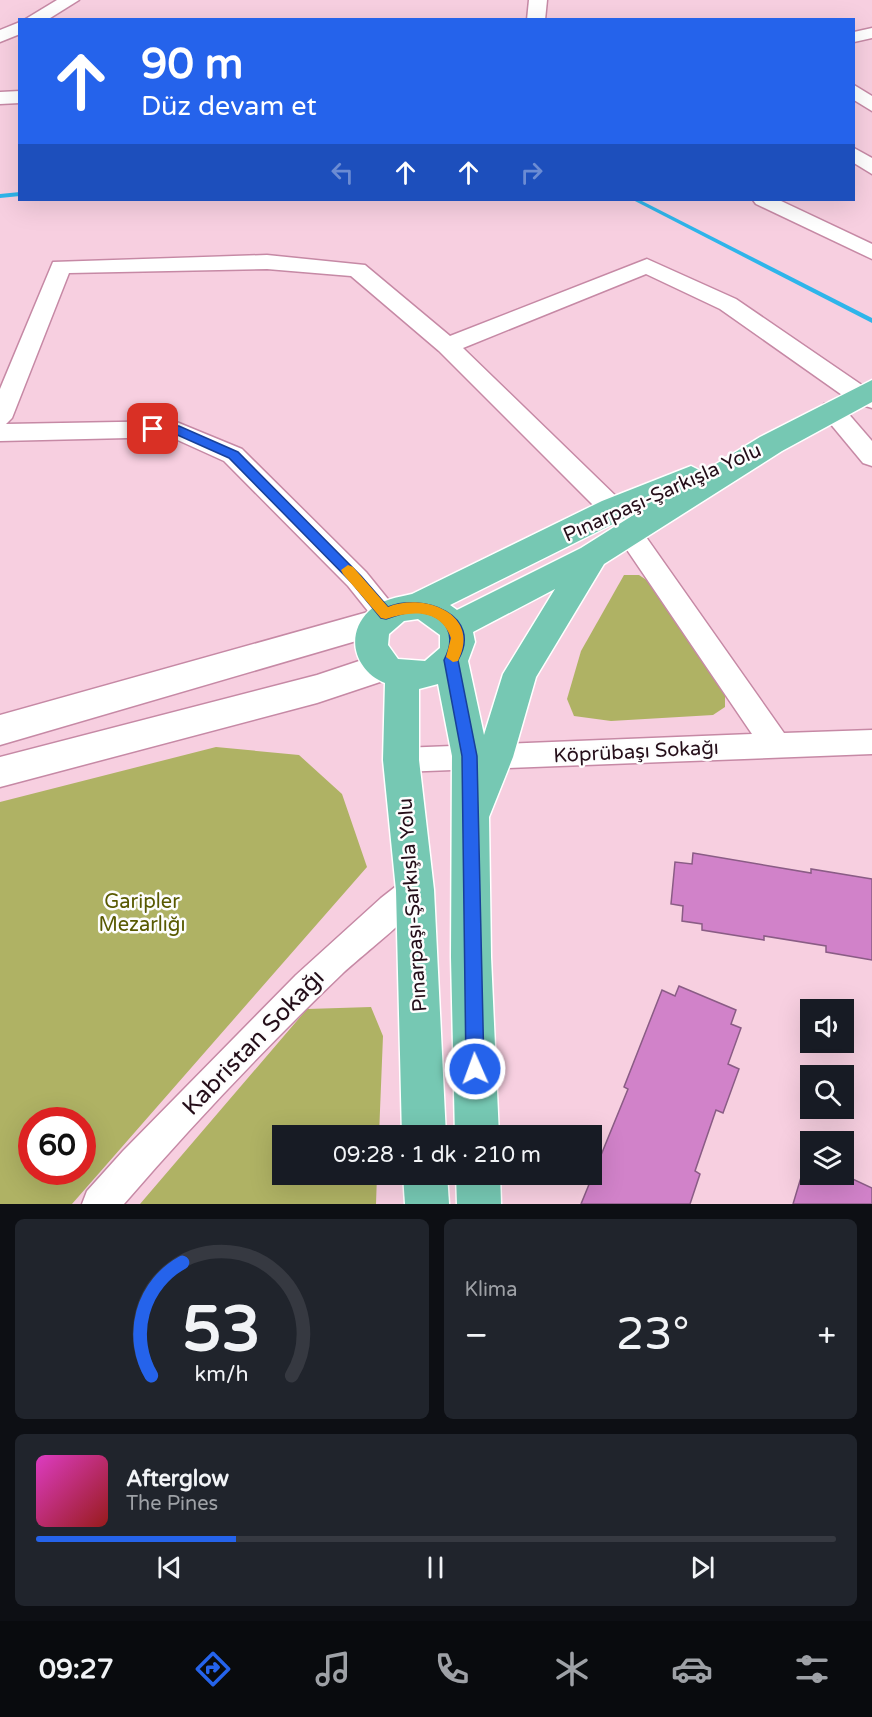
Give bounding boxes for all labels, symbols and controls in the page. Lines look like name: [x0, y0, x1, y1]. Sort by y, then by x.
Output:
text: 90 m: [141, 39, 243, 90]
icon: ahead: [42, 42, 120, 120]
text: Düz devam et: [141, 90, 317, 123]
icon: left: [326, 156, 359, 189]
icon: ahead: [389, 156, 422, 189]
icon: ahead: [452, 156, 485, 189]
icon: right: [515, 156, 548, 189]
pin: [127, 403, 178, 454]
icon: arrive: [136, 412, 169, 445]
street label: Pınarpaşı-Şarkışla Yolu: [560, 438, 765, 547]
street label: Köprübaşı Sokağı: [553, 736, 719, 768]
street label: Pınarpaşı-Şarkışla Yolu: [394, 797, 432, 1013]
park label: Garipler Mezarlığı: [99, 890, 185, 937]
street label: Kabristan Sokağı: [176, 963, 330, 1121]
map controls: [800, 999, 854, 1185]
button: sound: [800, 999, 854, 1053]
position arrow: [443, 1037, 507, 1101]
button: search: [800, 1065, 854, 1119]
speed limit sign: 60: [18, 1107, 96, 1185]
button: layers: [800, 1131, 854, 1185]
text: 09:28 · 1 dk · 210 m: [333, 1142, 541, 1168]
text: Klima: [465, 1278, 517, 1302]
text: 53: [183, 1293, 261, 1368]
text: 23°: [616, 1308, 689, 1362]
text: −: [465, 1316, 488, 1355]
text: +: [817, 1316, 836, 1355]
text: km/h: [195, 1361, 249, 1387]
text: Afterglow: [126, 1466, 229, 1492]
text: The Pines: [126, 1492, 218, 1516]
icon: previous: [153, 1551, 186, 1584]
icon: pause: [419, 1551, 452, 1584]
icon: next: [686, 1551, 719, 1584]
icon: directions: [192, 1648, 234, 1690]
icon: music: [312, 1648, 354, 1690]
icon: phone: [431, 1648, 473, 1690]
icon: climate: [551, 1648, 593, 1690]
icon: car: [671, 1648, 713, 1690]
icon: filters: [791, 1648, 833, 1690]
text: 09:27: [39, 1653, 114, 1686]

